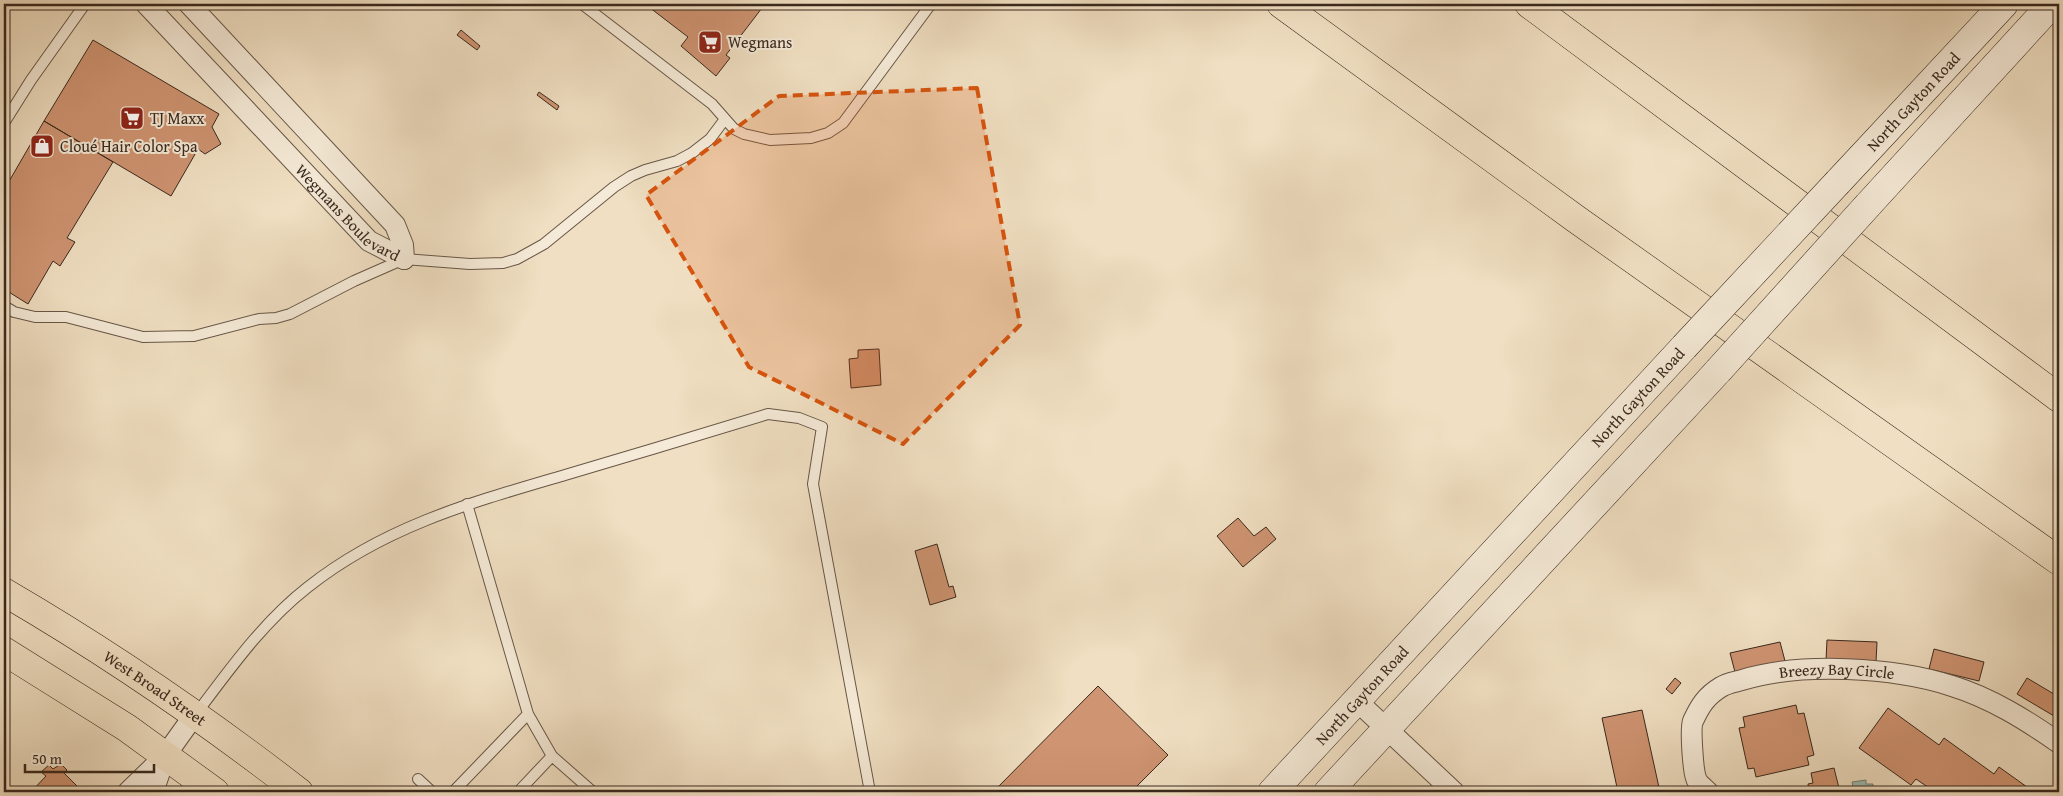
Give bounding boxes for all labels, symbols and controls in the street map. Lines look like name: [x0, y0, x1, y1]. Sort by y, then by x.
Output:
supermarket icon: Wegmans: [697, 29, 723, 55]
place label: Wegmans: [728, 30, 792, 54]
street label: North Gayton Road: [1861, 46, 1966, 157]
supermarket icon: TJ Maxx: [119, 105, 145, 131]
place label: TJ Maxx: [150, 106, 205, 130]
shop icon: Cloué Hair Color Spa: [29, 133, 55, 159]
place label: Cloué Hair Color Spa: [60, 134, 198, 158]
street label: Wegmans Boulevard: [290, 158, 405, 267]
street label: North Gayton Road: [1585, 342, 1690, 452]
street label: North Gayton Road: [1309, 640, 1414, 750]
street label: West Broad Street: [99, 644, 212, 732]
street label: Breezy Bay Circle: [1778, 657, 1896, 685]
scale bar: [25, 741, 154, 773]
text: 50 m: [32, 748, 63, 769]

